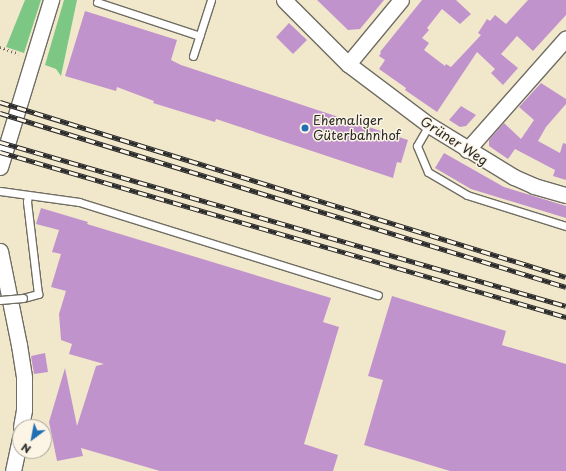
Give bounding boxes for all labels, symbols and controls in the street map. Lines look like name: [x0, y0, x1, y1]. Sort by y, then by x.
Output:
place label: Ehemaliger Güterbahnhof: [313, 113, 401, 144]
street label: Grüner Weg: [417, 113, 491, 169]
marker: Ehemaliger Güterbahnhof: [300, 123, 310, 133]
north arrow: [12, 419, 52, 459]
text: N: [18, 439, 34, 458]

